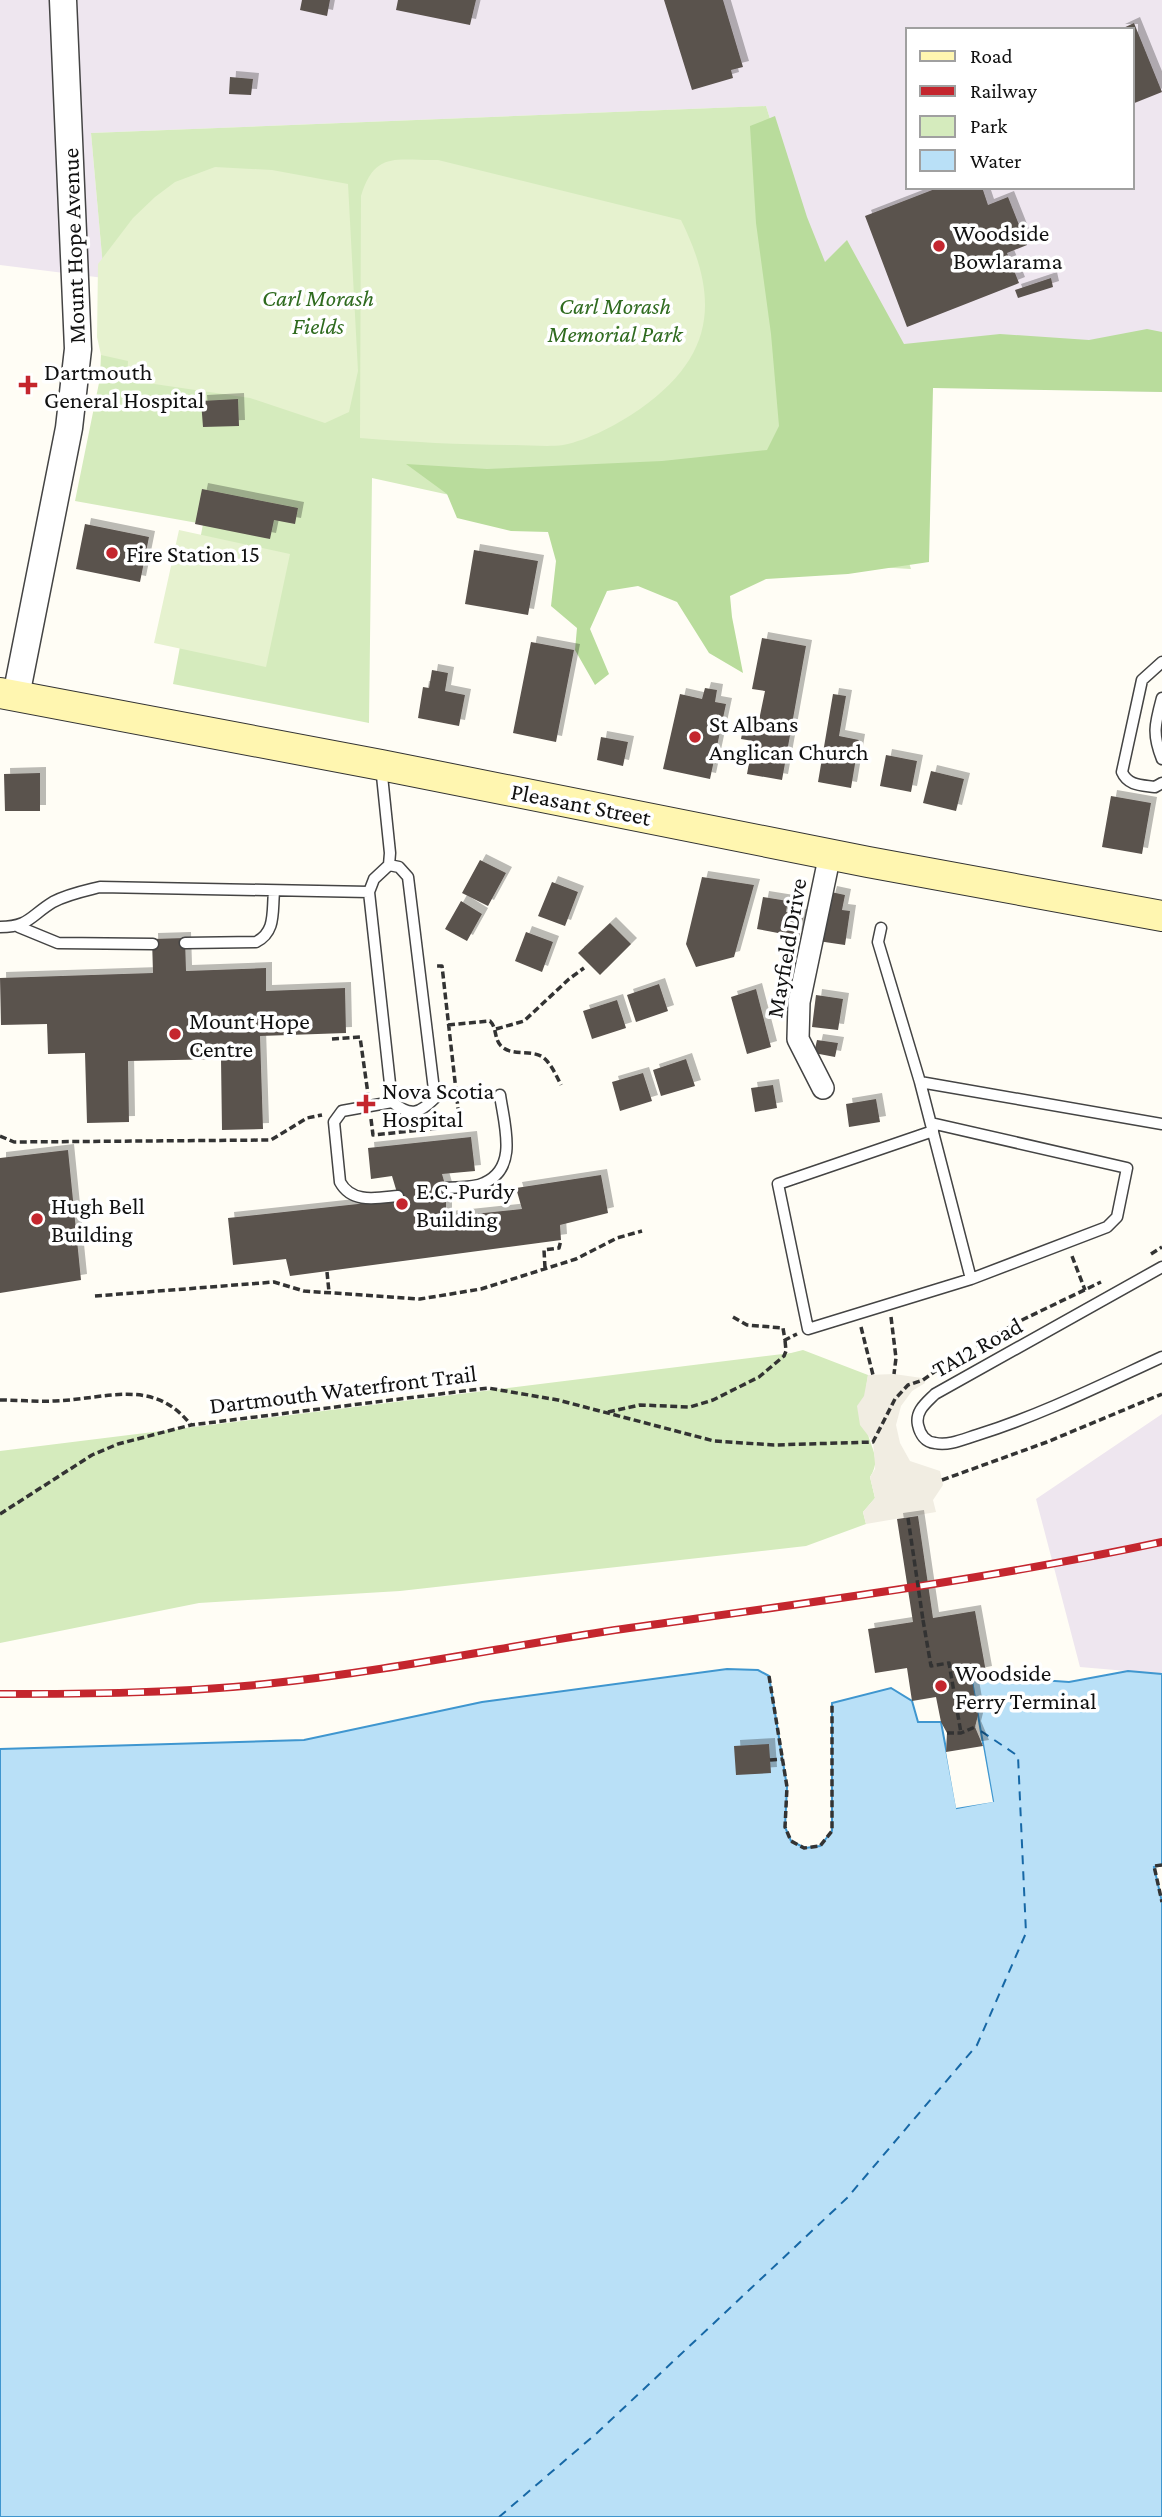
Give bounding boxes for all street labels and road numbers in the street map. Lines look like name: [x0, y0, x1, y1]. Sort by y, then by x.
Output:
street label: Mount Hope Avenue: [56, 148, 90, 344]
street label: Pleasant Street: [509, 777, 654, 831]
street label: Mayfield Drive: [760, 876, 812, 1020]
street label: TA12 Road: [927, 1311, 1027, 1383]
street label: Dartmouth Waterfront Trail: [208, 1359, 478, 1419]

